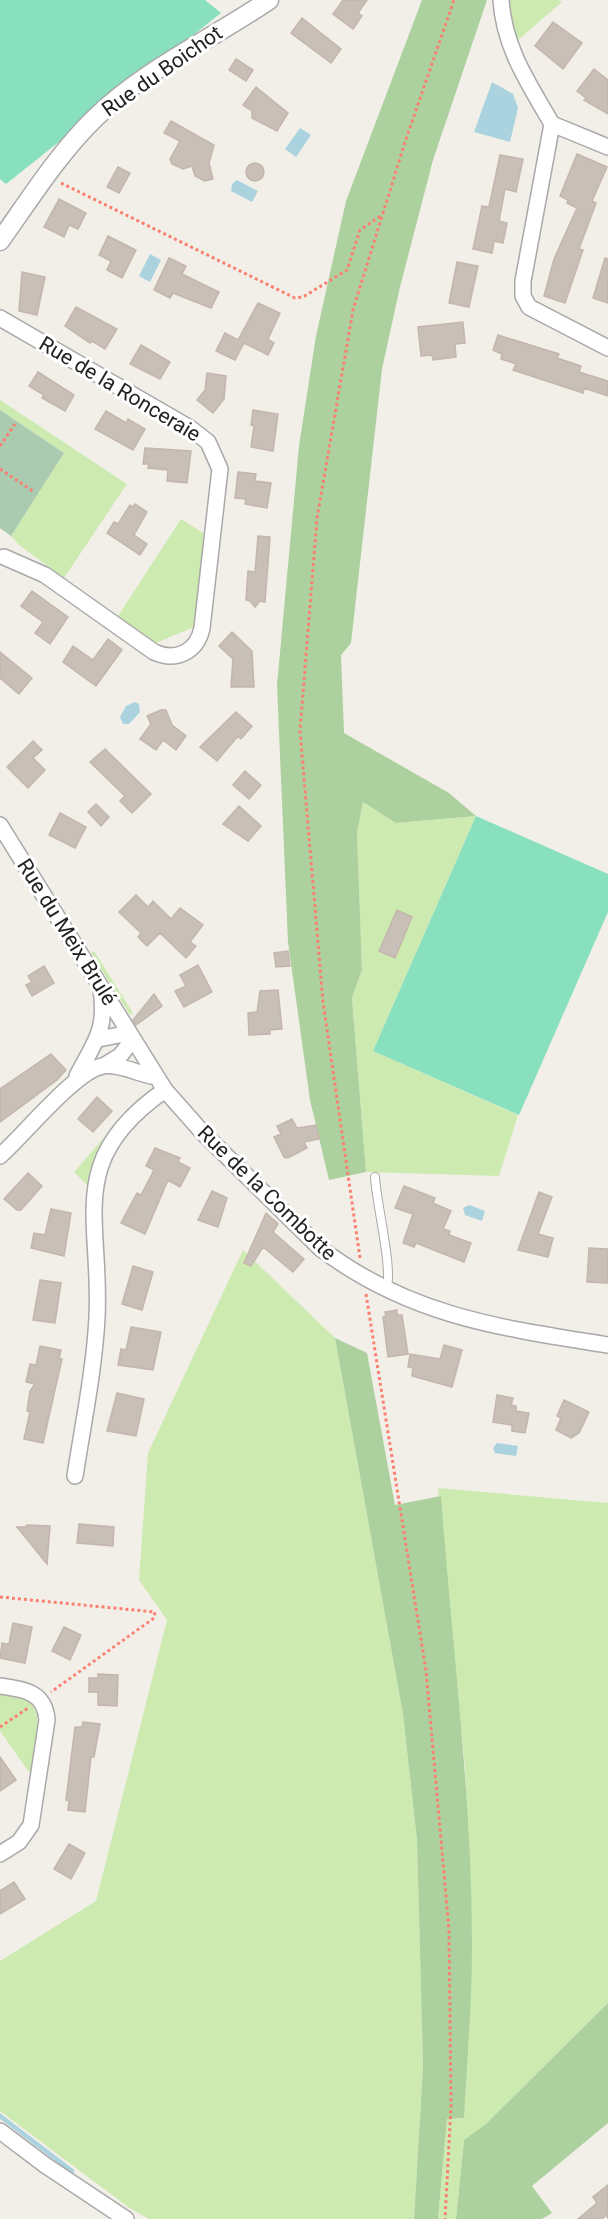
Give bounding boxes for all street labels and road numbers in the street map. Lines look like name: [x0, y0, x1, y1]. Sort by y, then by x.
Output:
street label: Rue du Boichot: [97, 21, 227, 121]
street label: Rue de la Ronceraie: [35, 331, 205, 447]
street label: Rue du Meix Brulé: [12, 855, 122, 1009]
street label: Rue de la Combotte: [193, 1121, 341, 1265]

